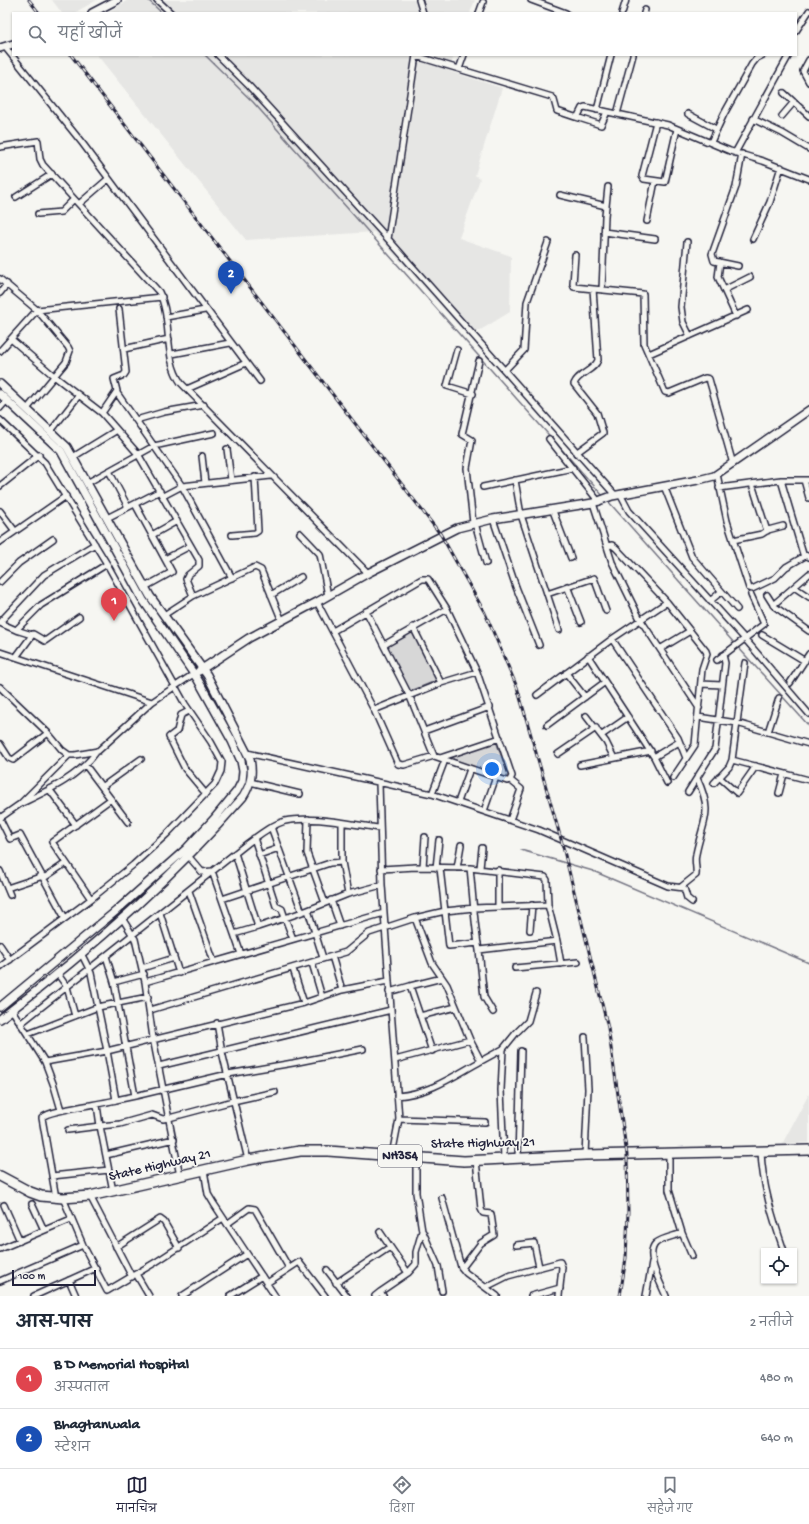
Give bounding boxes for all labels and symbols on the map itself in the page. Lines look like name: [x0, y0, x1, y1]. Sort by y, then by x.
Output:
pin: 2: [218, 261, 244, 294]
pin: 1: [101, 588, 127, 621]
your location: [482, 759, 502, 779]
street label: State Highway 21: [431, 1135, 535, 1153]
road number: NH354: [378, 1145, 422, 1167]
street label: State Highway 21: [107, 1146, 213, 1186]
scale bar: [12, 1268, 96, 1287]

